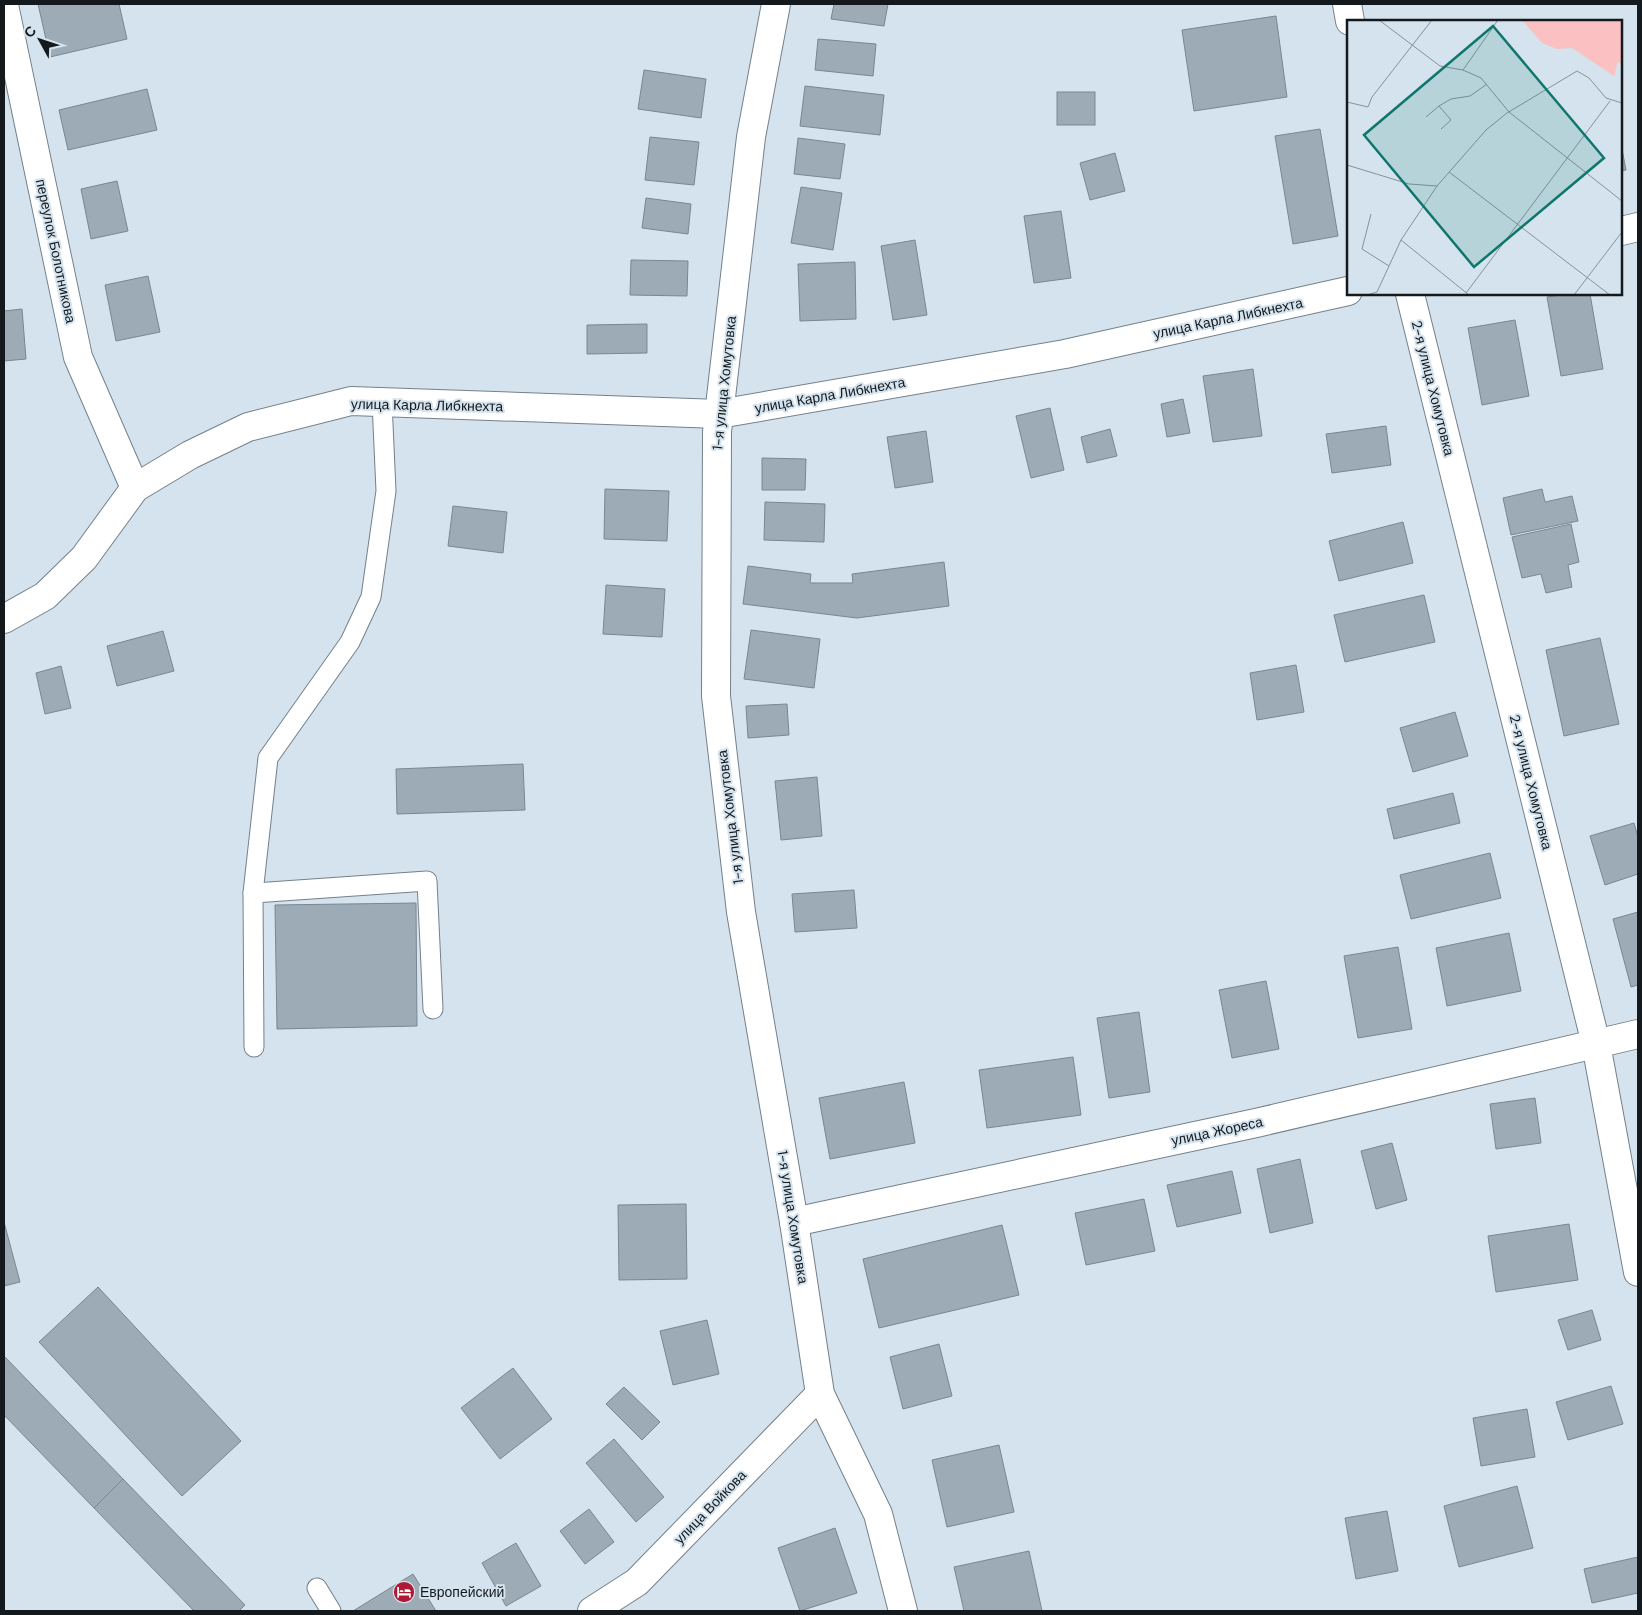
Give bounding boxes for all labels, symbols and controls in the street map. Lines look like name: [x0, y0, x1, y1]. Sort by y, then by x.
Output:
north arrow: [15, 15, 65, 65]
inset map: [1347, 20, 1622, 295]
text: С: [20, 22, 40, 41]
street label: переулок Болотникова: [32, 177, 80, 325]
street label: улица Карла Либкнехта: [1152, 293, 1305, 343]
street label: 1-я улица Хомутовка: [708, 315, 740, 451]
street label: 2-я улица Хомутовка: [1408, 319, 1459, 458]
street label: улица Карла Либкнехта: [753, 373, 907, 417]
street label: улица Карла Либкнехта: [351, 395, 504, 415]
street label: 2-я улица Хомутовка: [1506, 713, 1557, 852]
street label: 1-я улица Хомутовка: [713, 749, 747, 885]
street label: улица Жореса: [1170, 1112, 1265, 1149]
street label: 1-я улица Хомутовка: [774, 1149, 812, 1285]
street label: улица Войкова: [670, 1466, 750, 1548]
hotel icon: Европейский: [392, 1580, 416, 1604]
place label: Европейский: [420, 1583, 504, 1601]

